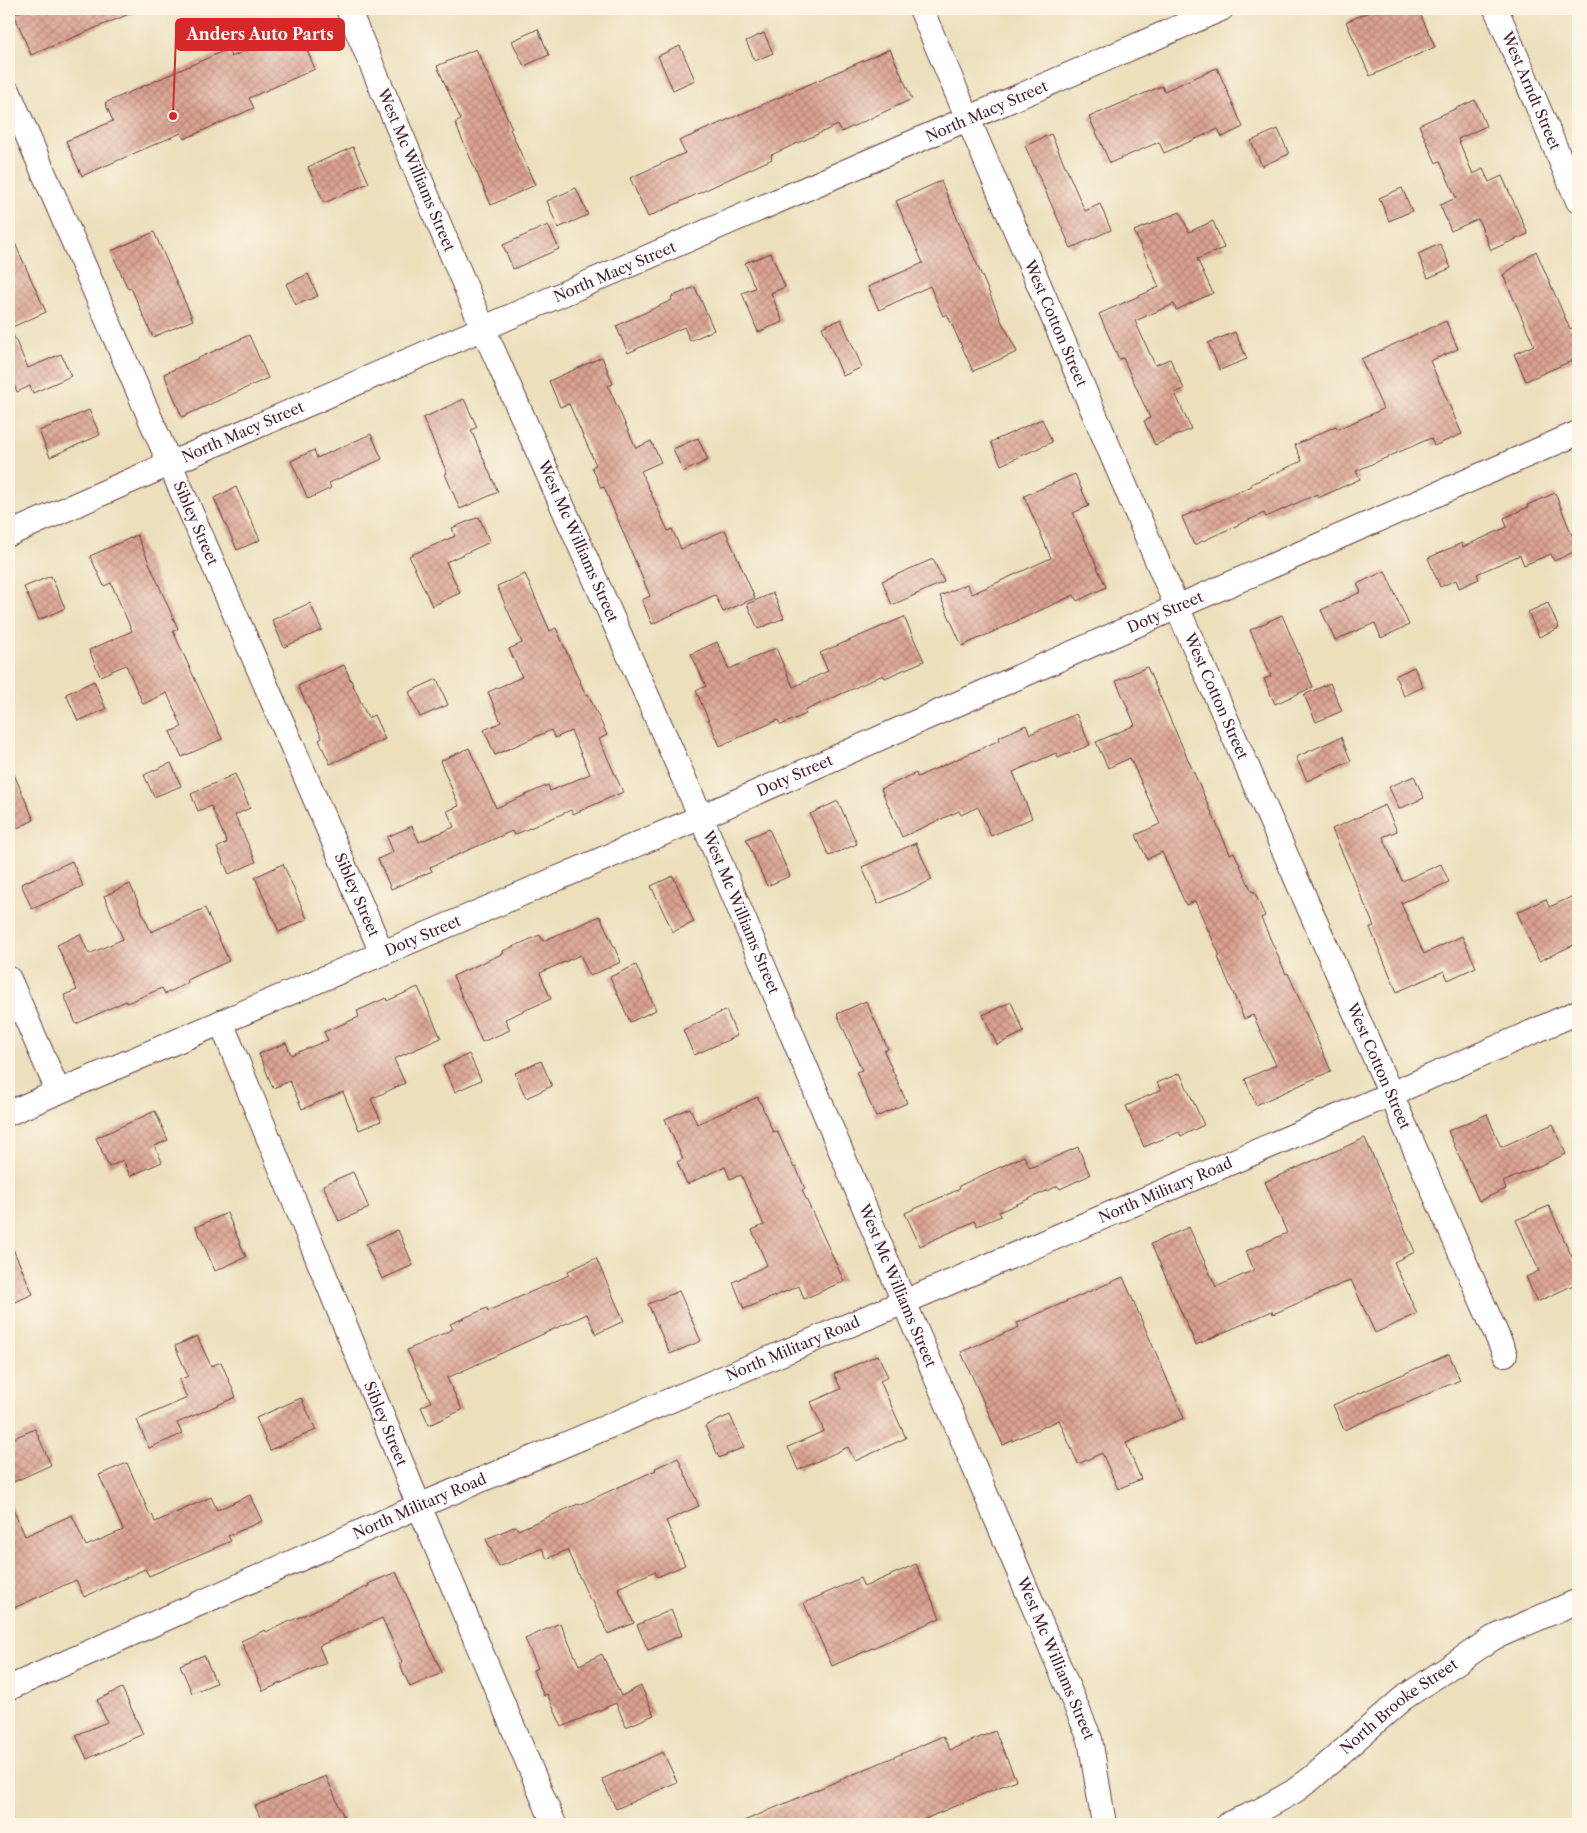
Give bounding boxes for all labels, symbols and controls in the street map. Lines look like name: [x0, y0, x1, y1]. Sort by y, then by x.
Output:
callout: Anders Auto Parts: [176, 19, 344, 50]
text: Anders Auto Parts: [185, 24, 334, 44]
street label: West Arndt Street: [1497, 28, 1565, 153]
street label: North Macy Street: [922, 76, 1051, 146]
street label: West Mc Williams Street: [373, 85, 460, 255]
street label: North Macy Street: [550, 237, 679, 306]
street label: West Cotton Street: [1020, 256, 1092, 390]
street label: North Macy Street: [179, 397, 307, 467]
street label: West Mc Williams Street: [534, 456, 623, 626]
street label: Sibley Street: [170, 478, 223, 569]
street label: Doty Street: [1124, 587, 1207, 637]
street label: West Cotton Street: [1180, 629, 1253, 763]
street label: Doty Street: [753, 750, 836, 800]
street label: West Mc Williams Street: [698, 827, 784, 997]
street label: Sibley Street: [331, 850, 384, 940]
street label: Doty Street: [382, 911, 464, 960]
street label: West Cotton Street: [1343, 999, 1415, 1133]
street label: North Military Road: [1095, 1153, 1235, 1227]
street label: West Mc Williams Street: [855, 1200, 941, 1371]
street label: North Military Road: [723, 1312, 862, 1385]
street label: Sibley Street: [360, 1378, 412, 1469]
street label: North Military Road: [350, 1469, 489, 1543]
street label: West Mc Williams Street: [1013, 1573, 1099, 1743]
street label: North Brooke Street: [1336, 1654, 1462, 1758]

